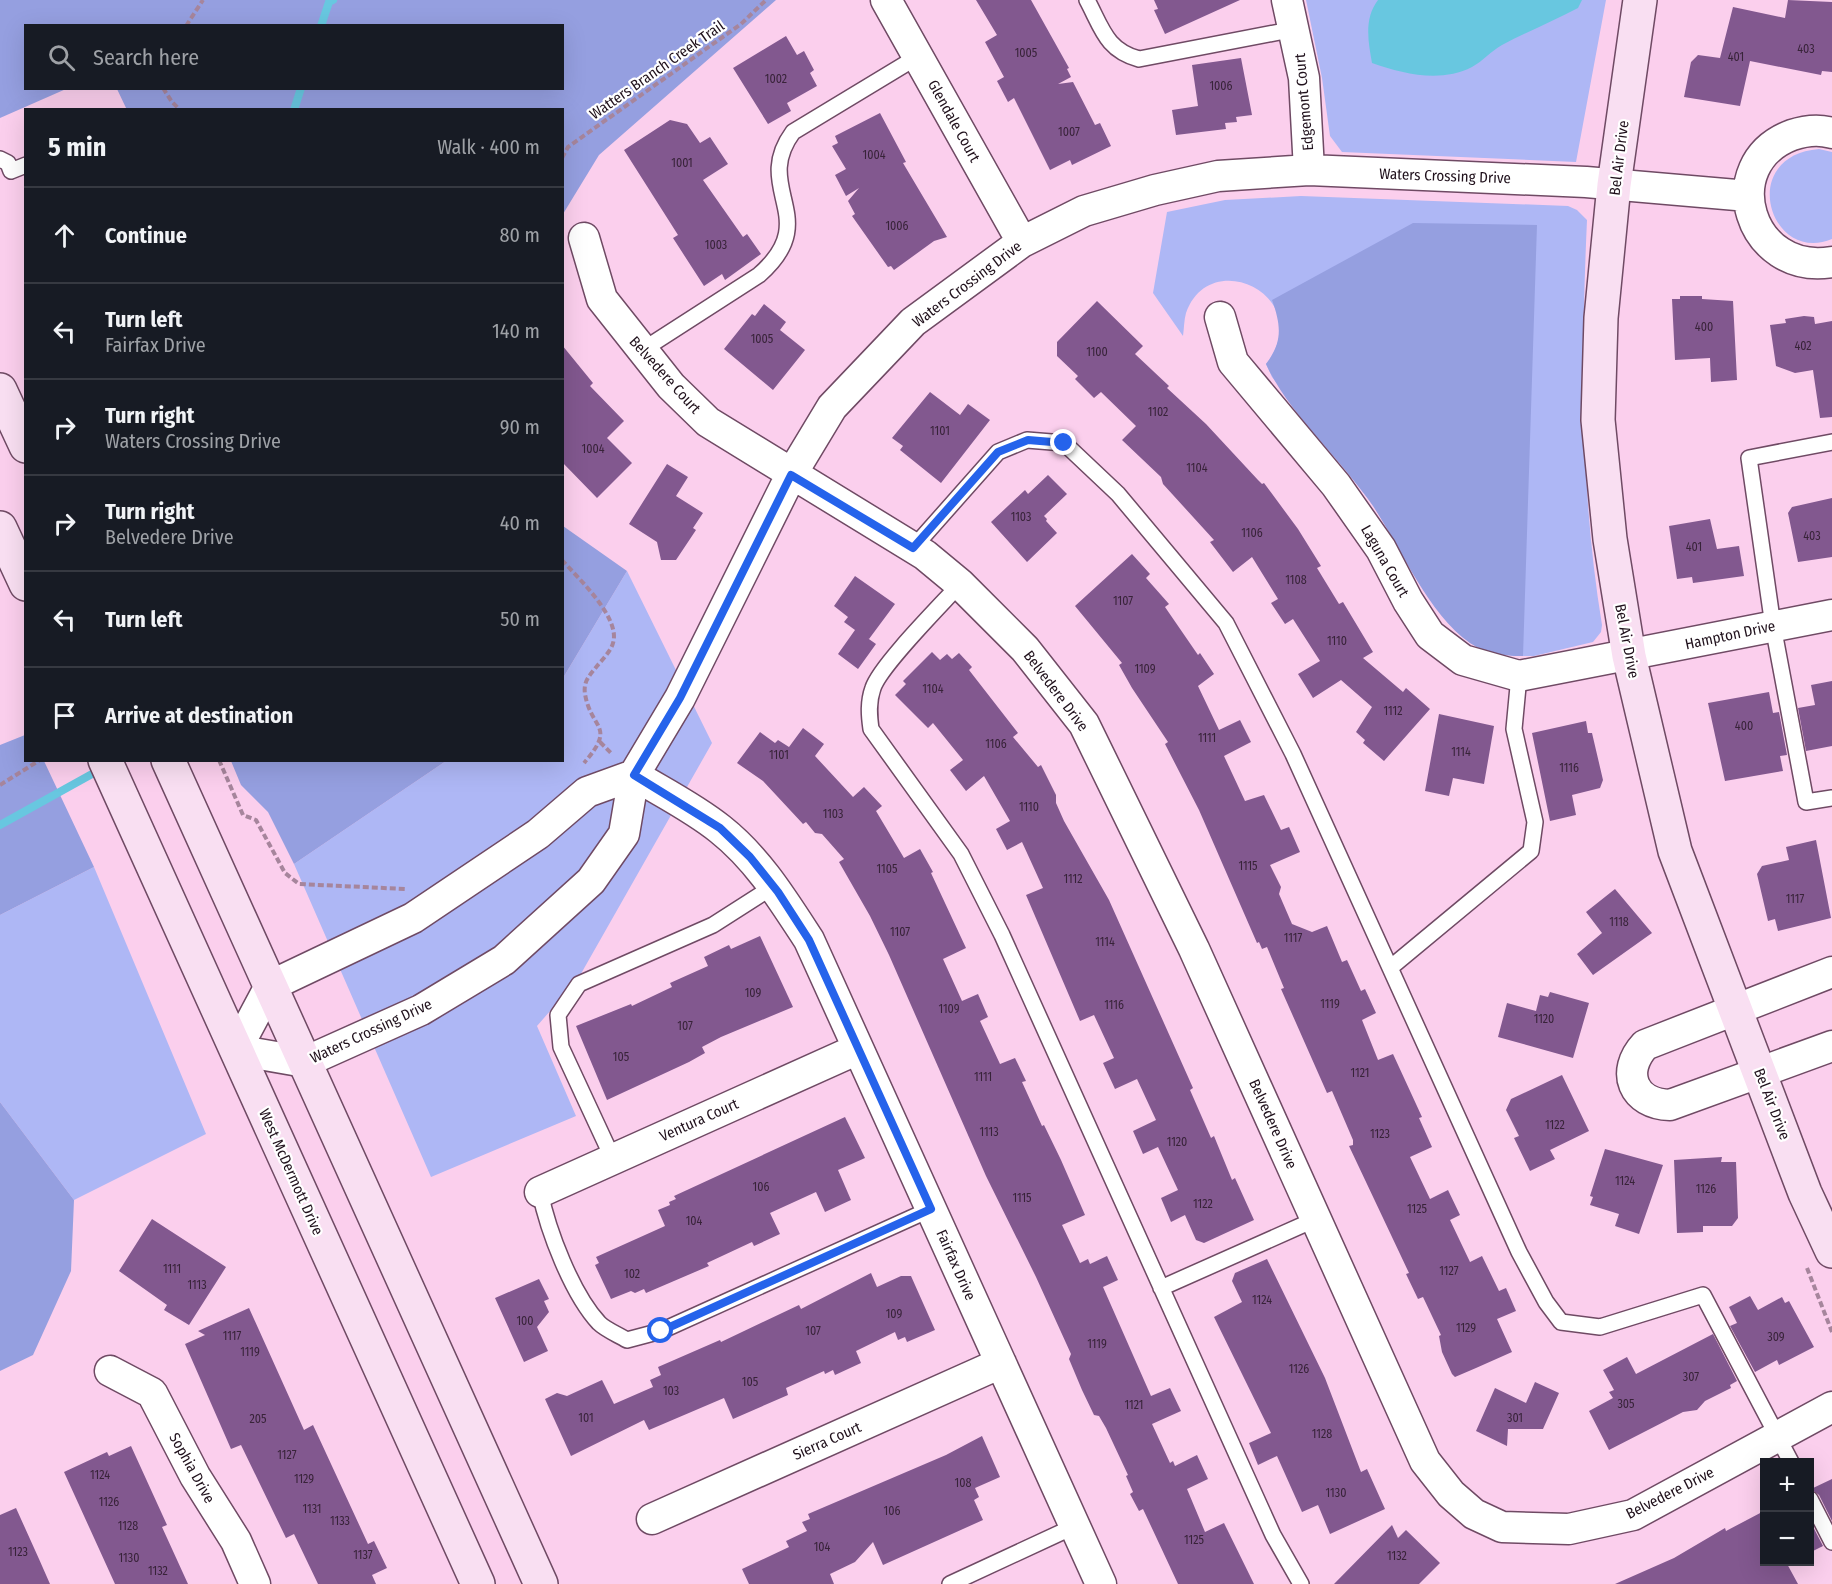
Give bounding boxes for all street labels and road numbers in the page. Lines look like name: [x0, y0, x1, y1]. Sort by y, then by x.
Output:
street label: Watters Branch Creek Trail: [586, 17, 728, 123]
street label: Edgemont Court: [1291, 52, 1317, 152]
street label: Glendale Court: [924, 77, 984, 165]
street label: Bel Air Drive: [1605, 120, 1633, 196]
street label: Waters Crossing Drive: [1379, 165, 1511, 187]
street label: Waters Crossing Drive: [909, 237, 1025, 331]
street label: Belvedere Court: [626, 333, 704, 417]
street label: Laguna Court: [1357, 522, 1413, 600]
street label: Bel Air Drive: [1611, 602, 1643, 680]
street label: Hampton Drive: [1683, 617, 1777, 653]
street label: Belvedere Drive: [1020, 647, 1092, 735]
street label: Waters Crossing Drive: [307, 995, 435, 1067]
street label: Bel Air Drive: [1750, 1066, 1794, 1142]
street label: Belvedere Drive: [1245, 1076, 1301, 1172]
street label: Ventura Court: [657, 1095, 741, 1145]
street label: West McDermott Drive: [255, 1106, 327, 1238]
street label: Fairfax Drive: [932, 1227, 980, 1303]
street label: Sierra Court: [790, 1418, 864, 1464]
street label: Sophia Drive: [165, 1430, 219, 1506]
street label: Belvedere Drive: [1623, 1463, 1717, 1523]

